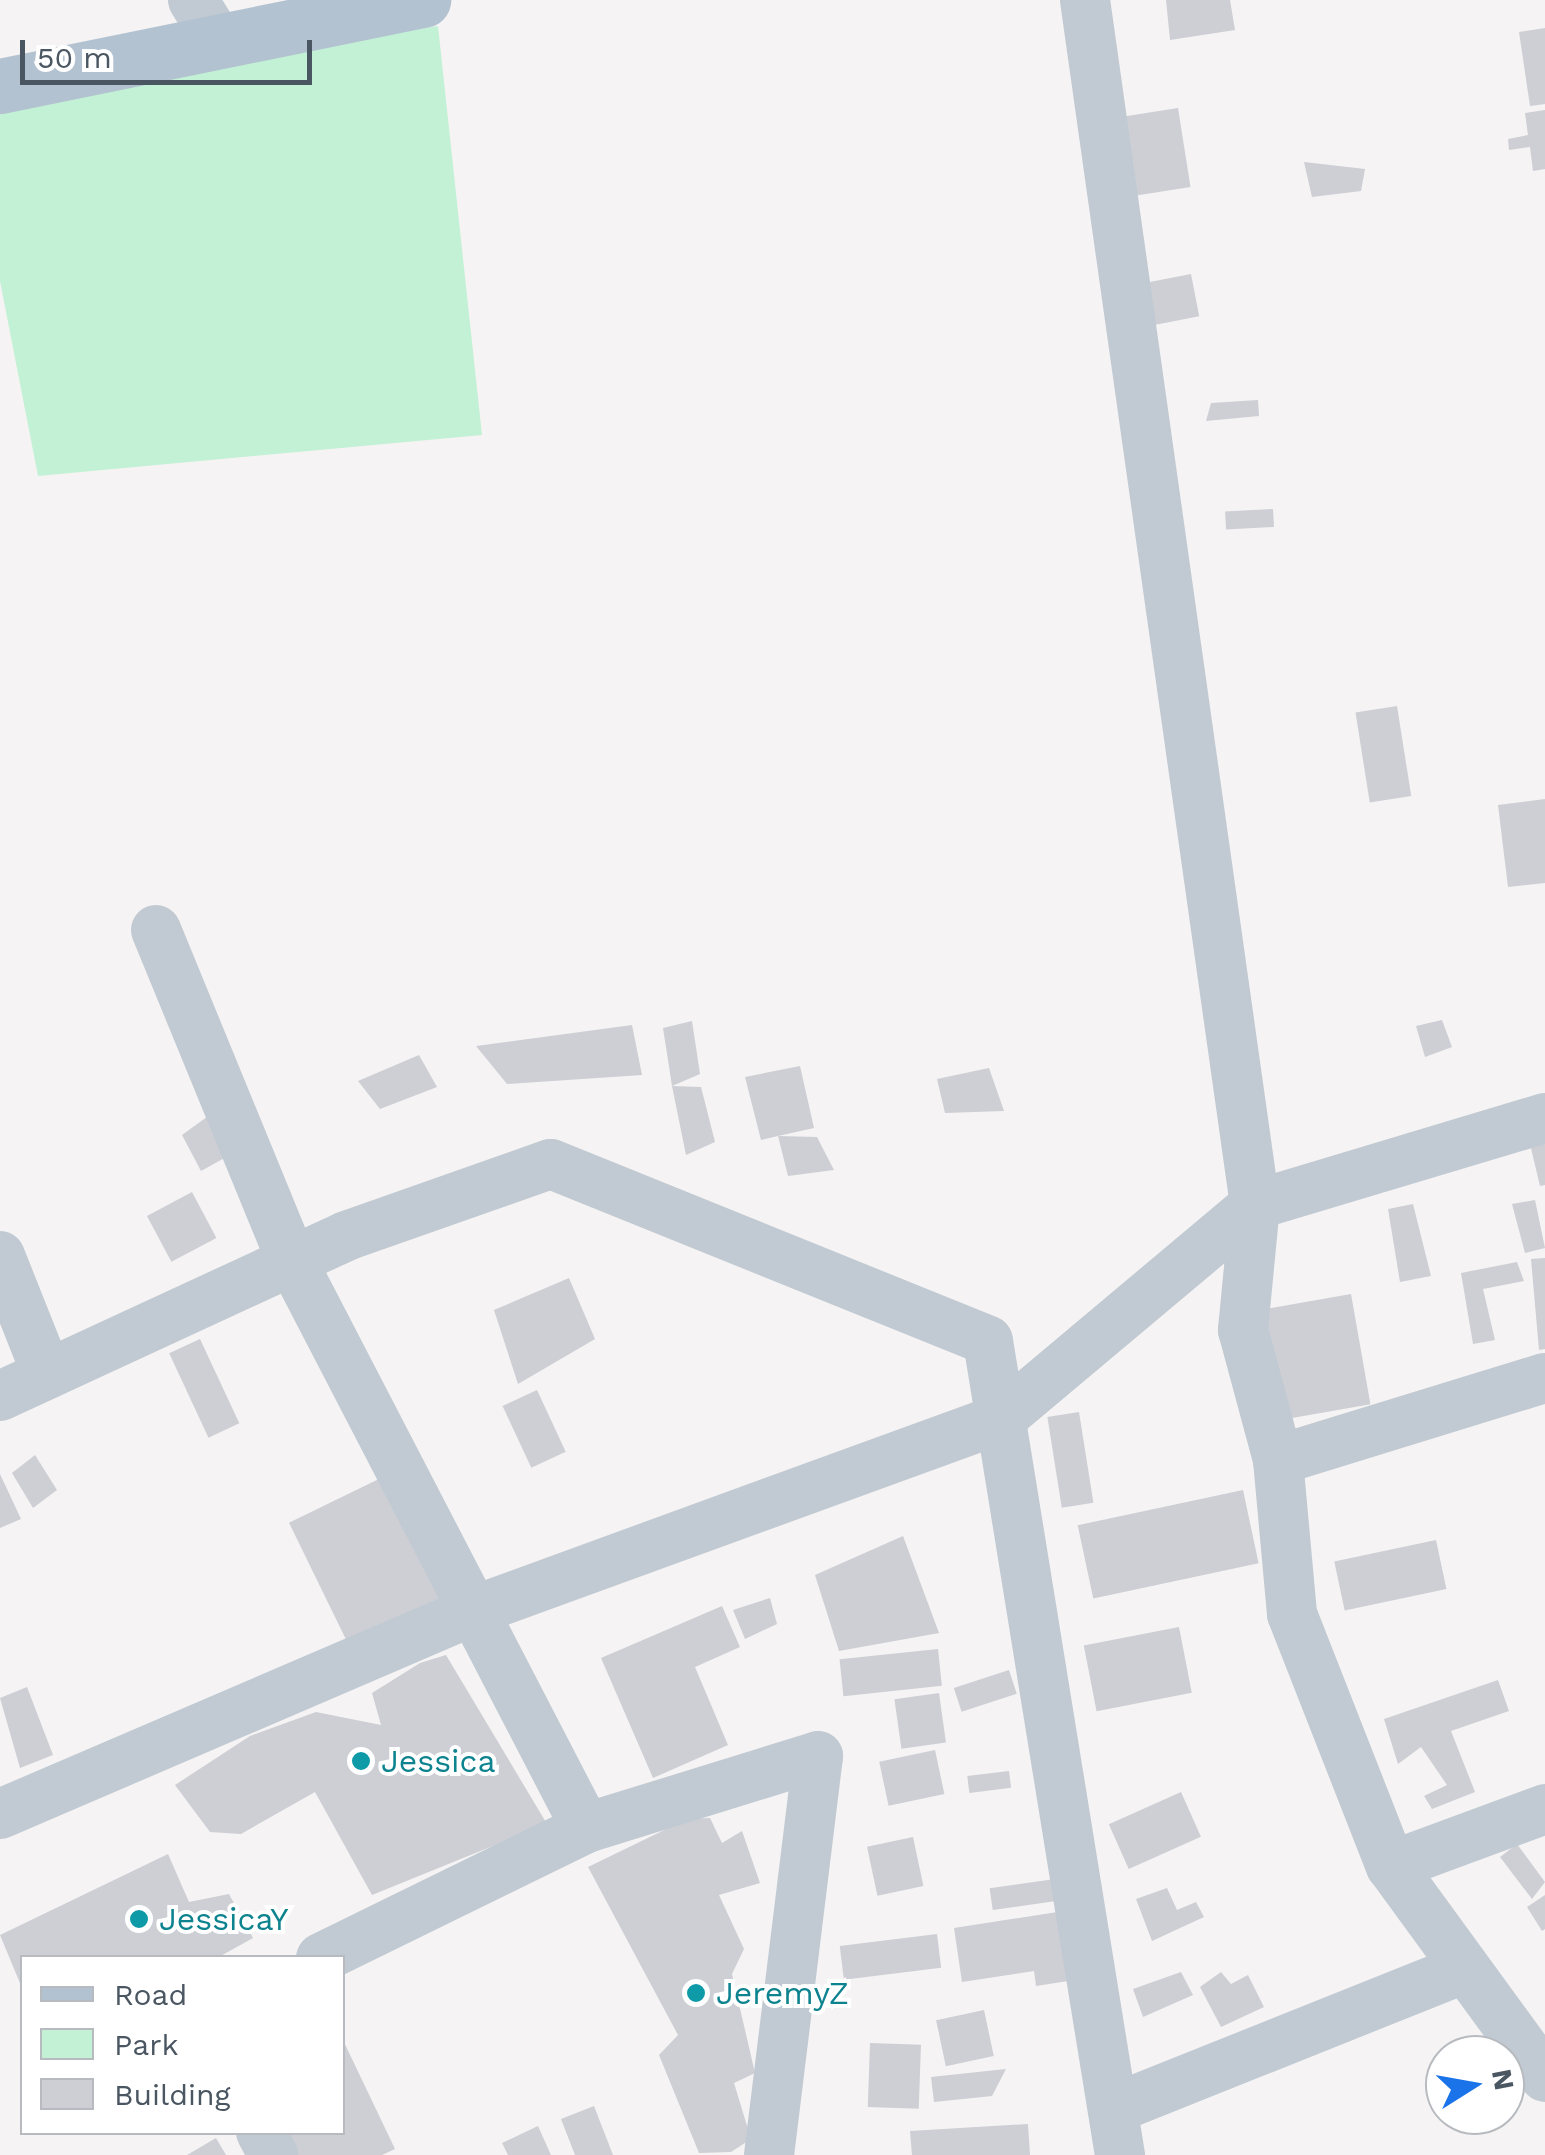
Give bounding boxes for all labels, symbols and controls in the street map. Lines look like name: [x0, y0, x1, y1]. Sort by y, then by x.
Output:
scale bar: [25, 20, 318, 82]
text: 50 m: [37, 40, 112, 75]
place label: Jessica: [381, 1742, 496, 1780]
marker: Jessica: [350, 1750, 372, 1772]
place label: JessicaY: [159, 1900, 288, 1938]
marker: JessicaY: [128, 1908, 150, 1930]
legend: [20, 1955, 345, 2135]
place label: JeremyZ: [716, 1974, 849, 2012]
text: Road: [114, 1977, 187, 2012]
marker: JeremyZ: [685, 1982, 707, 2004]
text: Park: [114, 2027, 179, 2062]
north arrow: [1425, 2035, 1525, 2135]
text: N: [1485, 2066, 1521, 2093]
text: Building: [114, 2077, 231, 2112]

